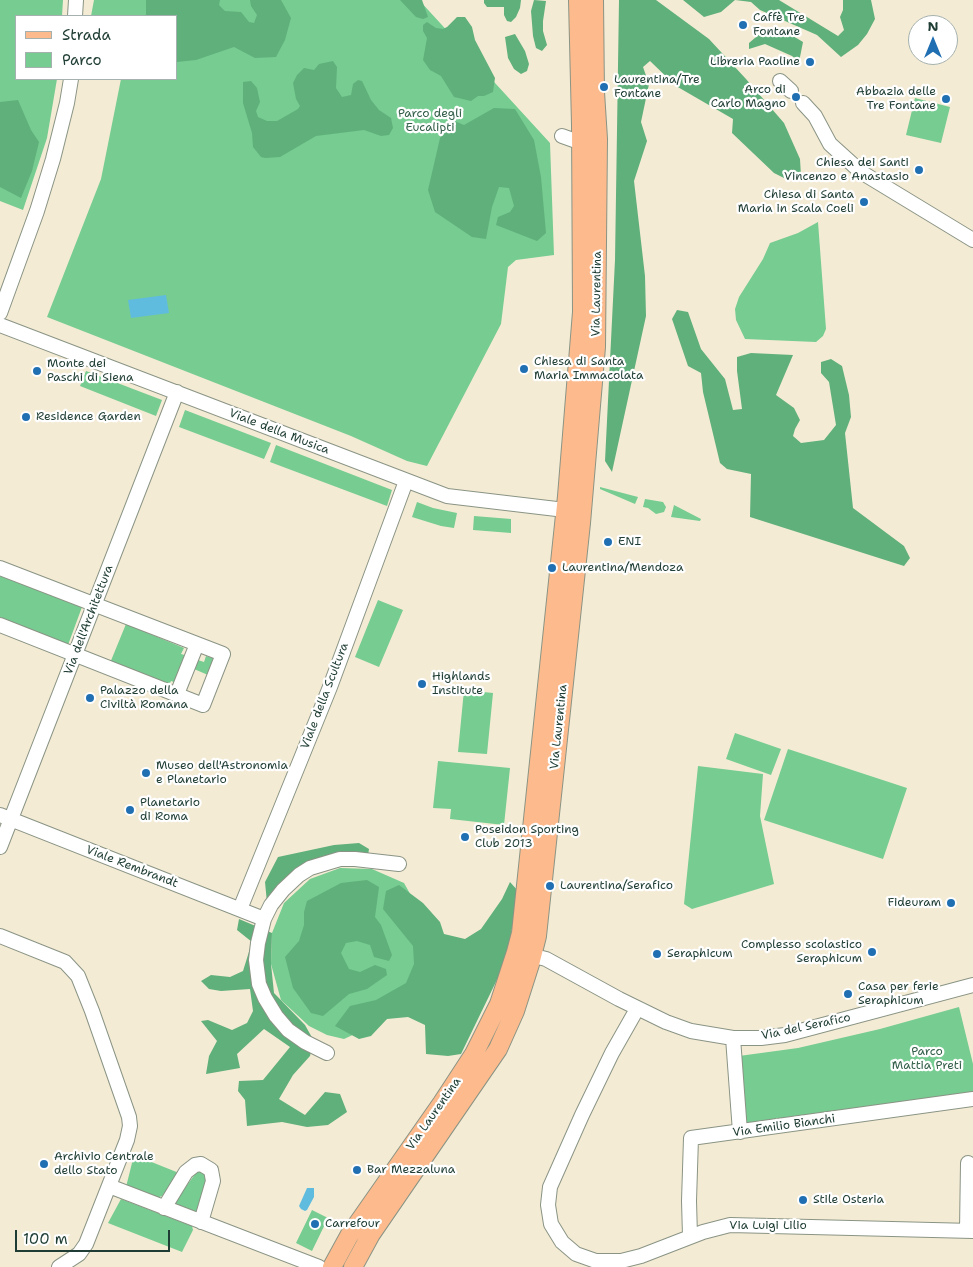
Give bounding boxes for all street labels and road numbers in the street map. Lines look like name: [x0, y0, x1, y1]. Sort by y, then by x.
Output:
street label: Via Laurentina: [589, 251, 605, 337]
street label: Viale della Musica: [227, 406, 331, 458]
street label: Via dell'Architettura: [61, 563, 117, 677]
street label: Viale della Scultura: [298, 641, 352, 751]
street label: Via Laurentina: [547, 684, 571, 770]
street label: Viale Rembrandt: [84, 843, 180, 891]
street label: Via del Serafico: [760, 1010, 852, 1044]
street label: Via Laurentina: [404, 1075, 464, 1153]
street label: Via Emilio Bianchi: [732, 1112, 836, 1140]
street label: Via Luigi Lilio: [729, 1219, 807, 1233]

